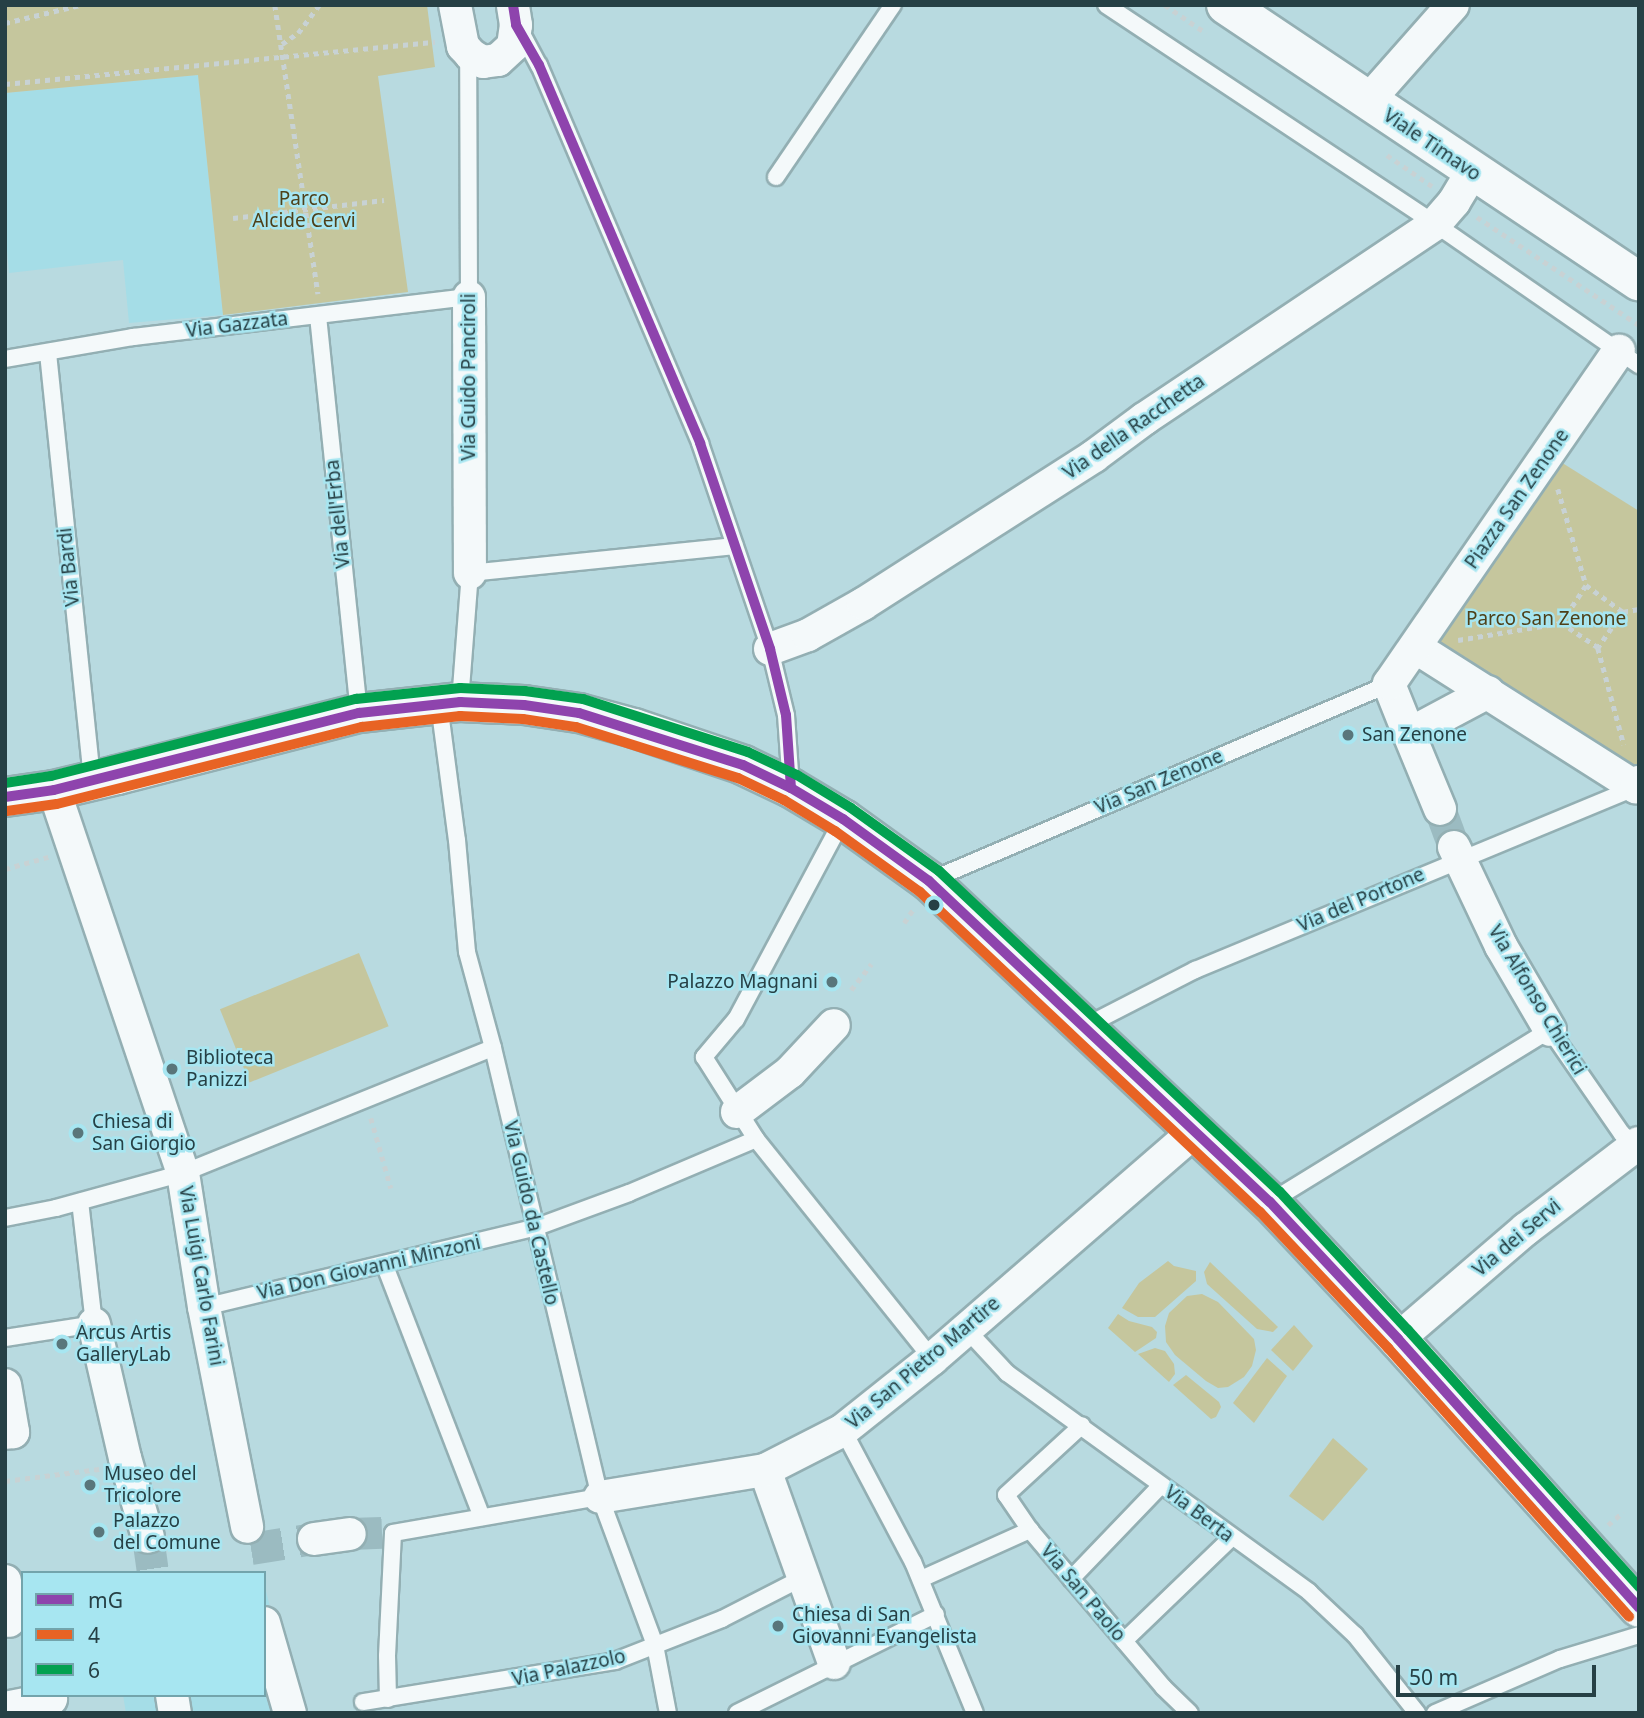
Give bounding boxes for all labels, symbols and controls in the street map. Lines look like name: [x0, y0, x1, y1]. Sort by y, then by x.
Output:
street label: Viale Timavo: [1379, 104, 1485, 186]
park label: Parco Alcide Cervi: [252, 188, 356, 232]
street label: Via Guido Panciroli: [458, 293, 480, 461]
street label: Via Gazzata: [185, 307, 289, 343]
street label: Via della Racchetta: [1059, 370, 1209, 484]
street label: Piazza San Zenone: [1460, 425, 1574, 573]
street label: Via dell'Erba: [321, 459, 355, 569]
street label: Via Bardi: [54, 527, 84, 607]
park label: Parco San Zenone: [1466, 608, 1626, 630]
place label: San Zenone: [1362, 724, 1467, 746]
marker: San Zenone: [1340, 727, 1356, 743]
street label: Via San Zenone: [1092, 745, 1226, 819]
street label: Via del Portone: [1294, 863, 1428, 937]
unlabelled marker: [927, 898, 941, 912]
street label: Via Alfonso Chierici: [1483, 921, 1591, 1079]
place label: Palazzo Magnani: [667, 971, 818, 993]
marker: Palazzo Magnani: [824, 974, 840, 990]
place label: Biblioteca Panizzi: [186, 1047, 274, 1091]
marker: Biblioteca Panizzi: [164, 1061, 180, 1077]
place label: Chiesa di San Giorgio: [92, 1111, 196, 1155]
street label: Via Guido da Castello: [499, 1119, 563, 1307]
marker: Chiesa di San Giorgio: [70, 1125, 86, 1141]
street label: Via Luigi Carlo Farini: [174, 1185, 228, 1367]
street label: Via dei Servi: [1468, 1195, 1566, 1281]
street label: Via Don Giovanni Minzoni: [255, 1231, 483, 1305]
street label: Via San Pietro Martire: [842, 1292, 1004, 1434]
place label: Arcus Artis GalleryLab: [76, 1322, 171, 1366]
marker: Arcus Artis GalleryLab: [54, 1336, 70, 1352]
place label: Museo del Tricolore: [104, 1463, 197, 1507]
marker: Museo del Tricolore: [82, 1477, 98, 1493]
street label: Via Berta: [1160, 1481, 1238, 1547]
place label: Palazzo del Comune: [113, 1510, 221, 1554]
marker: Palazzo del Comune: [91, 1524, 107, 1540]
street label: Via San Paolo: [1036, 1540, 1130, 1646]
legend: [21, 1571, 266, 1697]
text: mG: [88, 1586, 123, 1614]
place label: Chiesa di San Giovanni Evangelista: [792, 1604, 977, 1648]
marker: Chiesa di San Giovanni Evangelista: [770, 1618, 786, 1634]
text: 4: [88, 1621, 100, 1649]
street label: Via Palazzolo: [510, 1645, 628, 1691]
scale bar: [1399, 1652, 1598, 1696]
text: 6: [88, 1656, 100, 1684]
text: 50 m: [1409, 1663, 1458, 1691]

